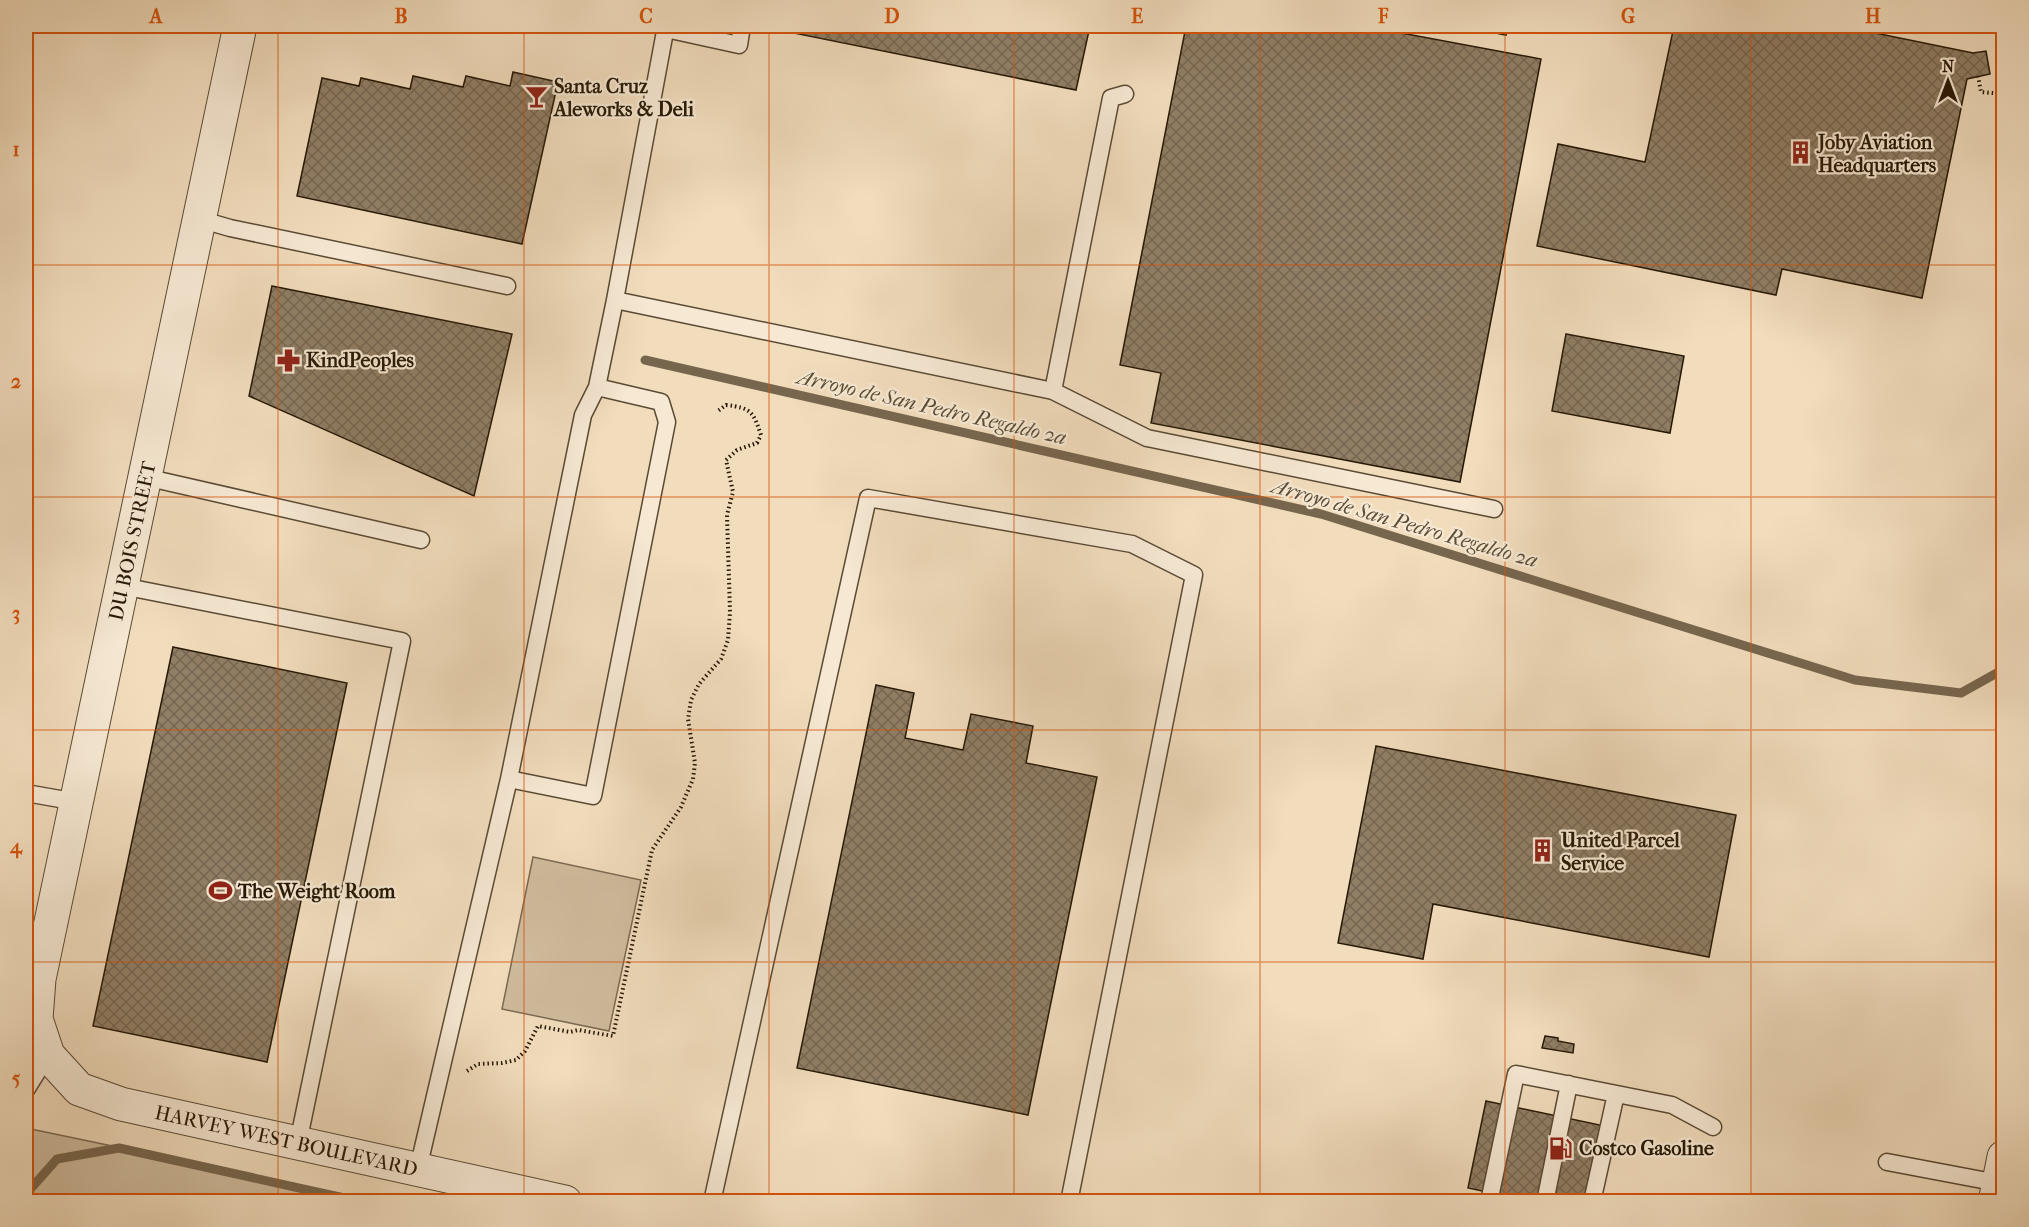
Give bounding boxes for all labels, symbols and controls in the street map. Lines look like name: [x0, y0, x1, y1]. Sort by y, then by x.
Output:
text: A: [148, 5, 164, 28]
text: B: [394, 5, 408, 28]
text: C: [639, 5, 653, 28]
text: D: [884, 5, 900, 28]
text: E: [1131, 5, 1143, 28]
text: F: [1377, 5, 1389, 28]
text: G: [1621, 5, 1635, 28]
text: H: [1865, 5, 1881, 28]
north arrow: [1918, 51, 1978, 111]
text: N: [1942, 57, 1955, 76]
place label: Santa Cruz Aleworks & Deli: [552, 75, 695, 121]
bar icon: Santa Cruz Aleworks & Deli: [523, 84, 549, 110]
place label: Joby Aviation Headquarters: [1816, 131, 1937, 177]
text: 1: [12, 138, 20, 161]
building icon: Joby Aviation Headquarters: [1787, 140, 1813, 166]
pharmacy icon: KindPeoples: [275, 347, 301, 373]
place label: KindPeoples: [306, 349, 414, 372]
water label: Arroyo de San Pedro Regaldo 2a: [792, 364, 1069, 450]
text: 2: [11, 370, 21, 393]
street label: DU BOIS STREET: [104, 459, 161, 623]
water label: Arroyo de San Pedro Regaldo 2a: [1267, 473, 1541, 572]
text: 3: [12, 602, 20, 625]
place label: United Parcel Service: [1560, 829, 1680, 875]
text: 4: [9, 835, 23, 859]
building icon: United Parcel Service: [1530, 838, 1556, 864]
sports icon: The Weight Room: [207, 878, 233, 904]
place label: The Weight Room: [237, 880, 396, 903]
text: 5: [12, 1067, 21, 1090]
street label: HARVEY WEST BOULEVARD: [153, 1101, 420, 1181]
fuel station icon: Costco Gasoline: [1548, 1135, 1574, 1161]
place label: Costco Gasoline: [1579, 1137, 1714, 1160]

